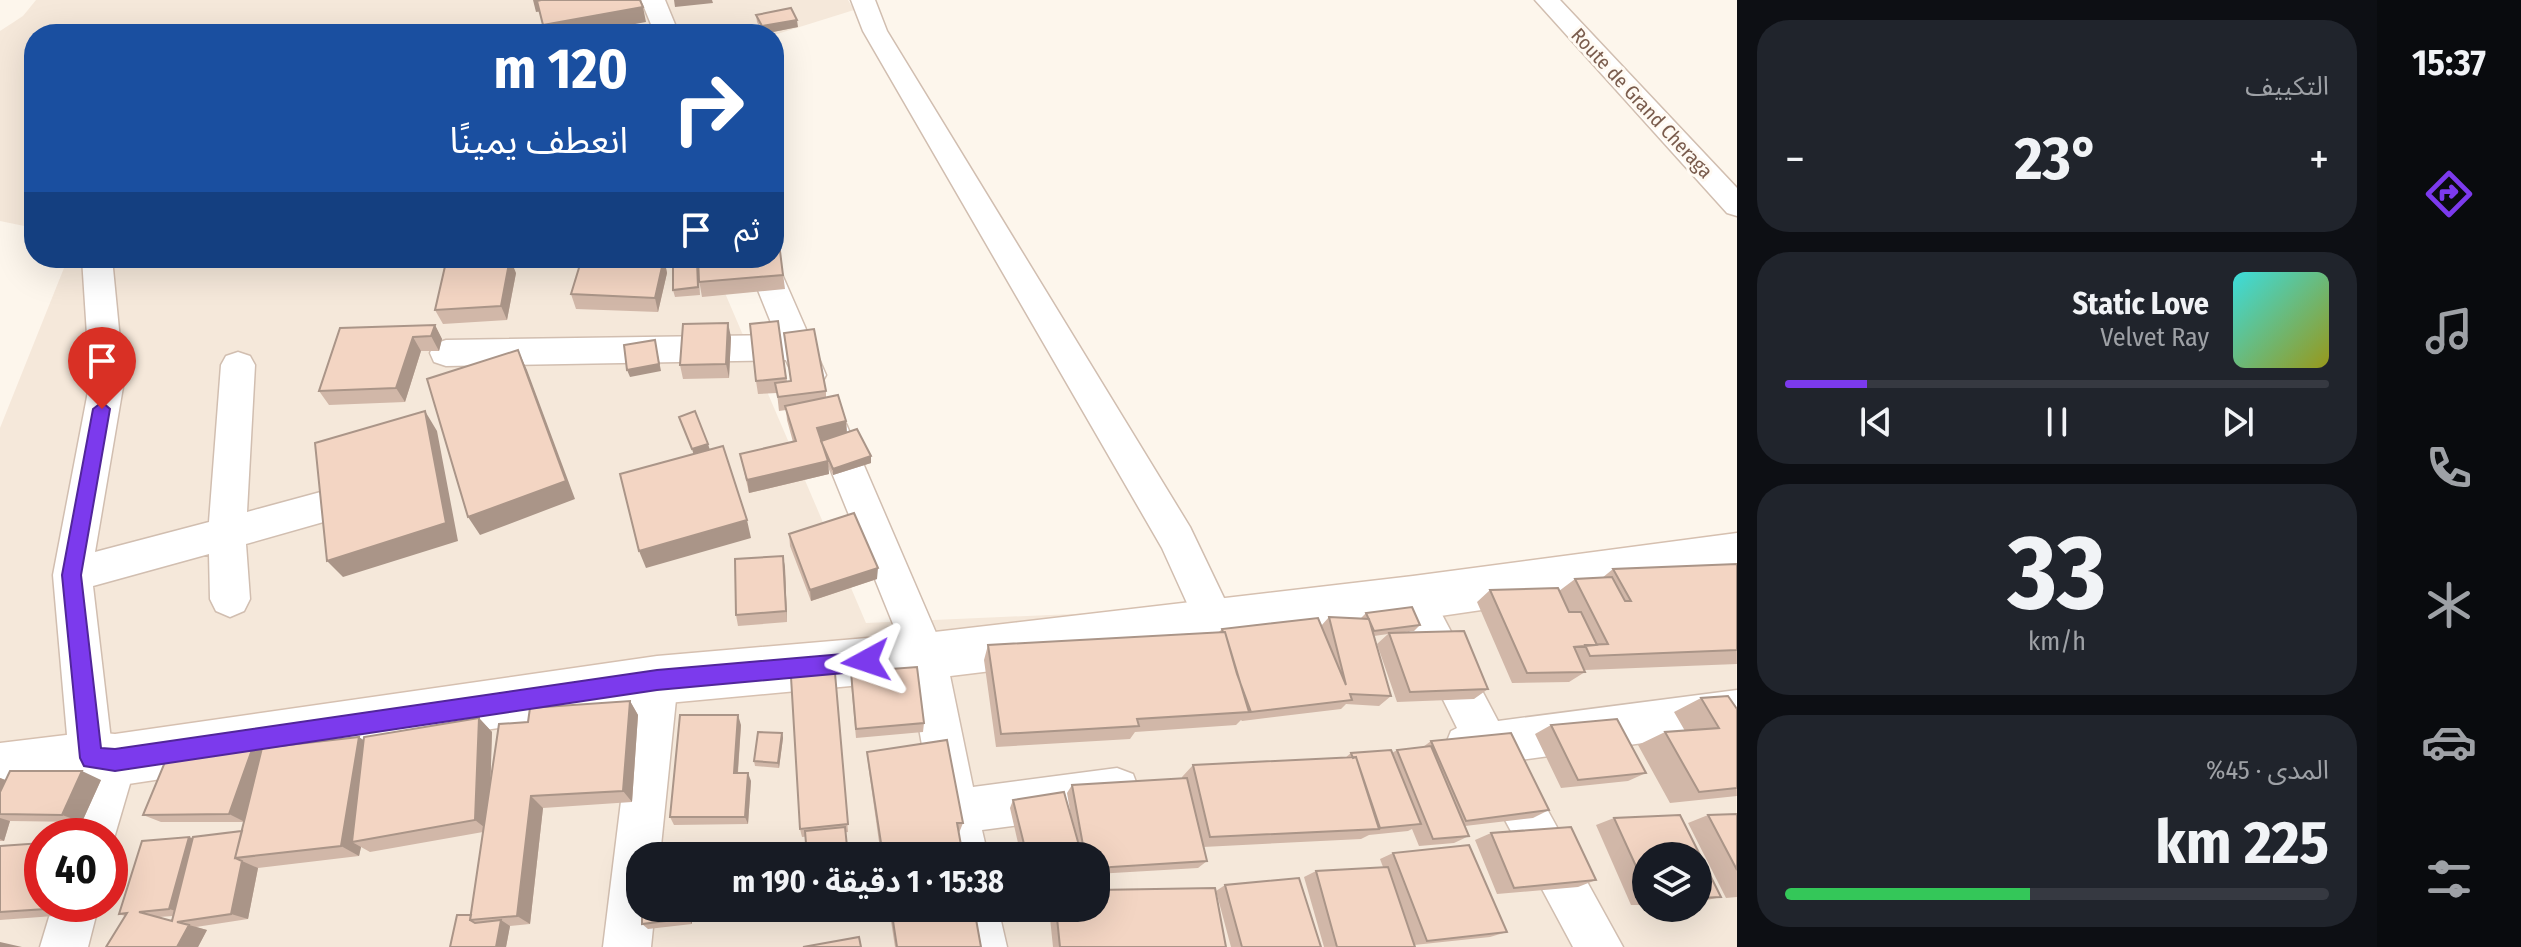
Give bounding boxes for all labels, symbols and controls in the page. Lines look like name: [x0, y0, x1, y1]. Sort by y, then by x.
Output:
street label: Route de Grand Cheraga: [1566, 23, 1718, 183]
text: 120 m: [493, 36, 628, 103]
text: 15:37: [2412, 41, 2486, 85]
icon: right: [656, 56, 760, 160]
text: التكييف: [2245, 71, 2329, 102]
text: انعطف يمينًا: [450, 119, 628, 163]
text: 23°: [2015, 123, 2099, 195]
text: −: [1785, 133, 1805, 186]
text: +: [2309, 133, 2329, 186]
icon: directions: [2421, 166, 2477, 222]
icon: arrive: [674, 208, 718, 252]
text: ثم: [734, 212, 760, 248]
text: Static Love: [2072, 286, 2209, 322]
icon: music: [2421, 303, 2477, 359]
text: Velvet Ray: [2100, 322, 2209, 353]
pin: [68, 327, 136, 409]
icon: arrive: [80, 339, 124, 383]
icon: previous: [1854, 400, 1898, 444]
icon: pause: [2035, 400, 2079, 444]
icon: next: [2216, 400, 2260, 444]
icon: phone: [2421, 440, 2477, 496]
text: 33: [2008, 511, 2106, 636]
icon: climate: [2421, 577, 2477, 633]
position arrow: [824, 619, 908, 703]
text: km/h: [2028, 626, 2086, 657]
icon: car: [2421, 714, 2477, 770]
text: المدى · 45%: [2206, 755, 2329, 786]
text: 225 km: [2155, 807, 2329, 879]
speed limit sign: 40: [24, 818, 128, 922]
map controls: [1632, 842, 1712, 922]
button: layers: [1632, 842, 1712, 922]
icon: filters: [2421, 851, 2477, 907]
text: 15:38 · 1 دقيقة · 190 m: [732, 864, 1004, 900]

